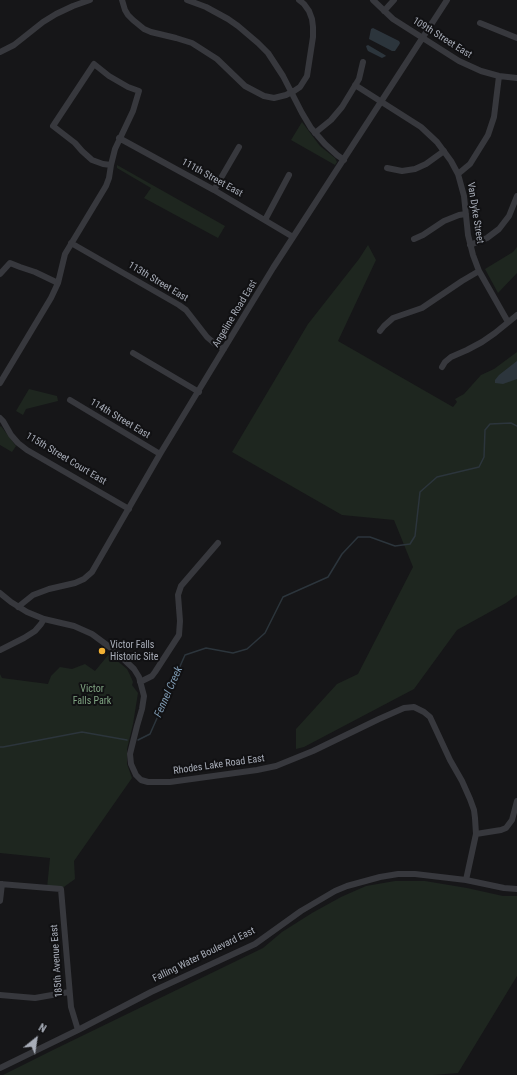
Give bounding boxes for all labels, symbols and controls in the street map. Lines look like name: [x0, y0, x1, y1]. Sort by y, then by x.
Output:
street label: 109th Street East: [410, 15, 474, 61]
street label: 111th Street East: [179, 156, 245, 200]
street label: Van Dyke Street: [464, 181, 486, 245]
street label: 113th Street East: [126, 259, 190, 305]
street label: Angeline Road East: [210, 278, 260, 350]
street label: 114th Street East: [88, 396, 152, 442]
street label: 115th Street Court East: [23, 430, 109, 488]
place label: Victor Falls Historic Site: [110, 639, 158, 662]
marker: Victor Falls Historic Site: [97, 646, 107, 656]
water label: Fennel Creek: [152, 665, 186, 719]
park label: Victor Falls Park: [73, 683, 111, 706]
street label: Rhodes Lake Road East: [172, 753, 266, 777]
street label: 185th Avenue East: [48, 924, 66, 998]
street label: Falling Water Boulevard East: [151, 925, 257, 985]
north arrow: [16, 1019, 56, 1059]
text: N: [36, 1021, 48, 1035]

